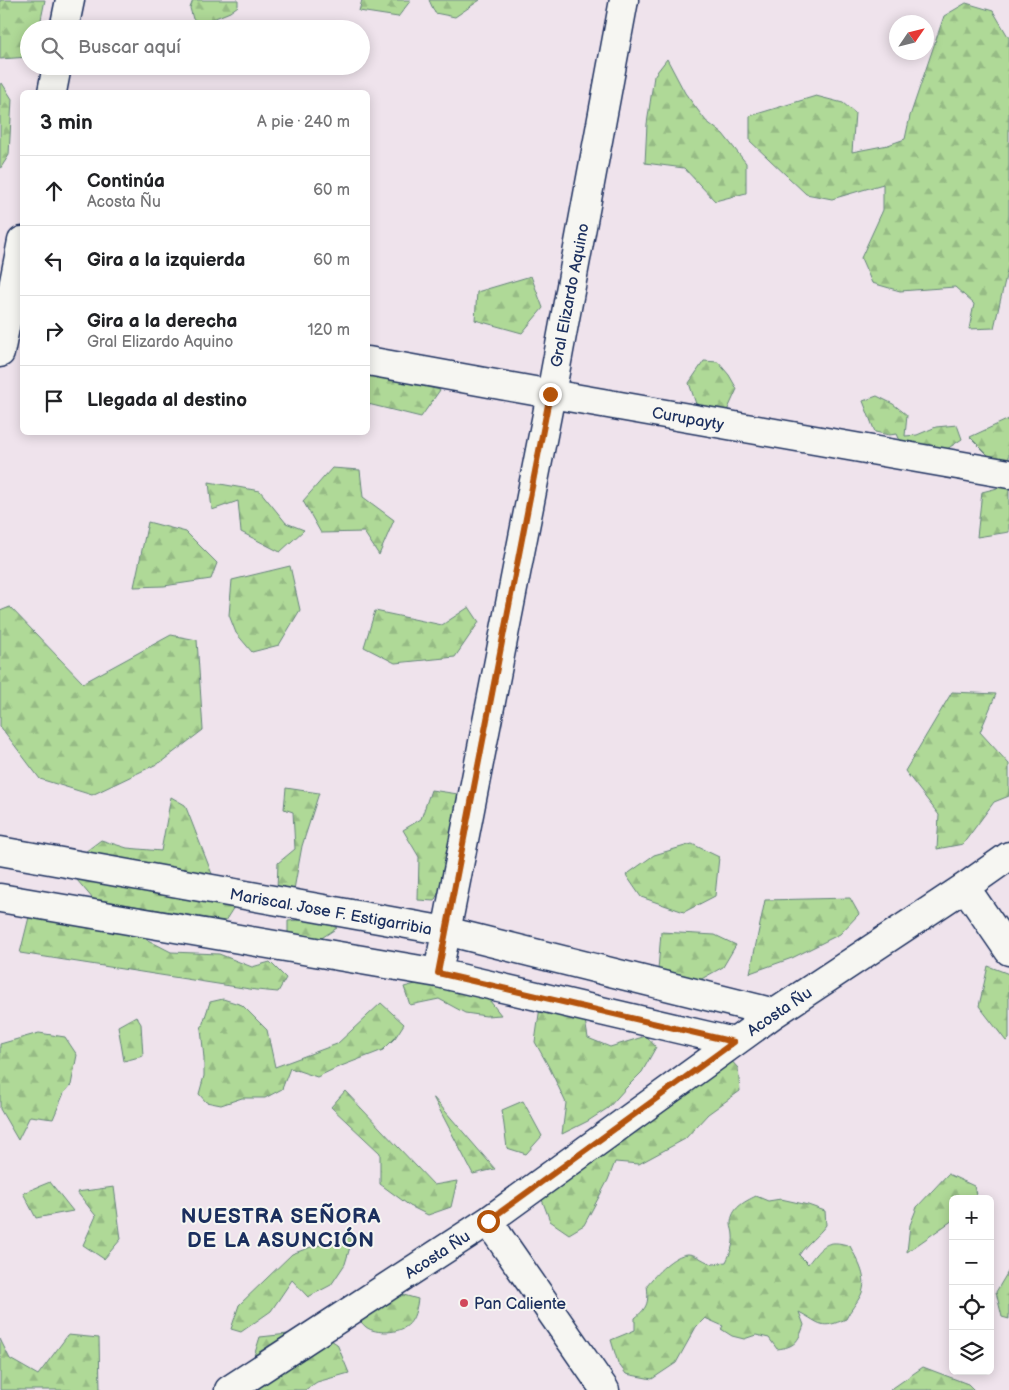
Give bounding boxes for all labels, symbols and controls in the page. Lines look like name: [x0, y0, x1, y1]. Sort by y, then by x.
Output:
north arrow: [889, 15, 934, 60]
search box: [20, 20, 370, 75]
icon: search: [38, 34, 66, 62]
text: Buscar aquí: [78, 36, 181, 59]
text: 3 min: [40, 110, 93, 135]
text: A pie · 240 m: [257, 113, 350, 132]
text: Continúa: [87, 170, 165, 193]
icon: ahead: [40, 177, 68, 205]
text: 60 m: [313, 181, 350, 200]
text: Acosta Ñu: [87, 193, 161, 212]
street label: Gral Elizardo Aquino: [547, 222, 594, 369]
icon: left: [40, 247, 68, 275]
text: Gira a la izquierda: [87, 249, 245, 272]
text: 60 m: [313, 251, 350, 270]
text: Gira a la derecha: [87, 310, 237, 333]
icon: right: [40, 317, 68, 345]
text: 120 m: [307, 321, 350, 340]
text: Gral Elizardo Aquino: [87, 333, 233, 352]
route end: [539, 383, 562, 406]
icon: arrive: [40, 387, 68, 415]
text: Llegada al destino: [87, 389, 247, 412]
street label: Curupayty: [650, 404, 726, 435]
street label: Mariscal. Jose F. Estigarribia: [228, 885, 433, 940]
street label: Acosta Ñu: [743, 983, 816, 1041]
map controls: [949, 1195, 994, 1375]
button: +: [949, 1195, 994, 1240]
district label: NUESTRA SEÑORA DE LA ASUNCIÓN: [181, 1203, 381, 1253]
route start: [477, 1210, 500, 1233]
street label: Acosta Ñu: [401, 1226, 474, 1283]
button: −: [949, 1240, 994, 1285]
button: locate: [949, 1285, 994, 1330]
place label: Pan Caliente: [474, 1295, 567, 1314]
marker: Pan Caliente: [458, 1297, 470, 1309]
button: layers: [949, 1330, 994, 1375]

